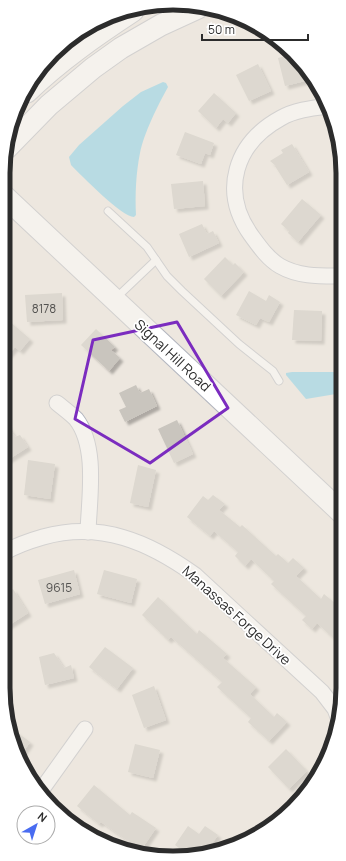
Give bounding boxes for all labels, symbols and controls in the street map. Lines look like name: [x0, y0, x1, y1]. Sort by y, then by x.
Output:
scale bar: [202, 16, 308, 42]
text: 50 m: [208, 21, 235, 38]
house number: 8178: [32, 300, 56, 317]
street label: Signal Hill Road: [131, 315, 215, 395]
street label: Manassas Forge Drive: [179, 561, 295, 669]
house number: 9615: [46, 579, 72, 596]
north arrow: [16, 805, 56, 845]
text: N: [35, 809, 50, 825]

